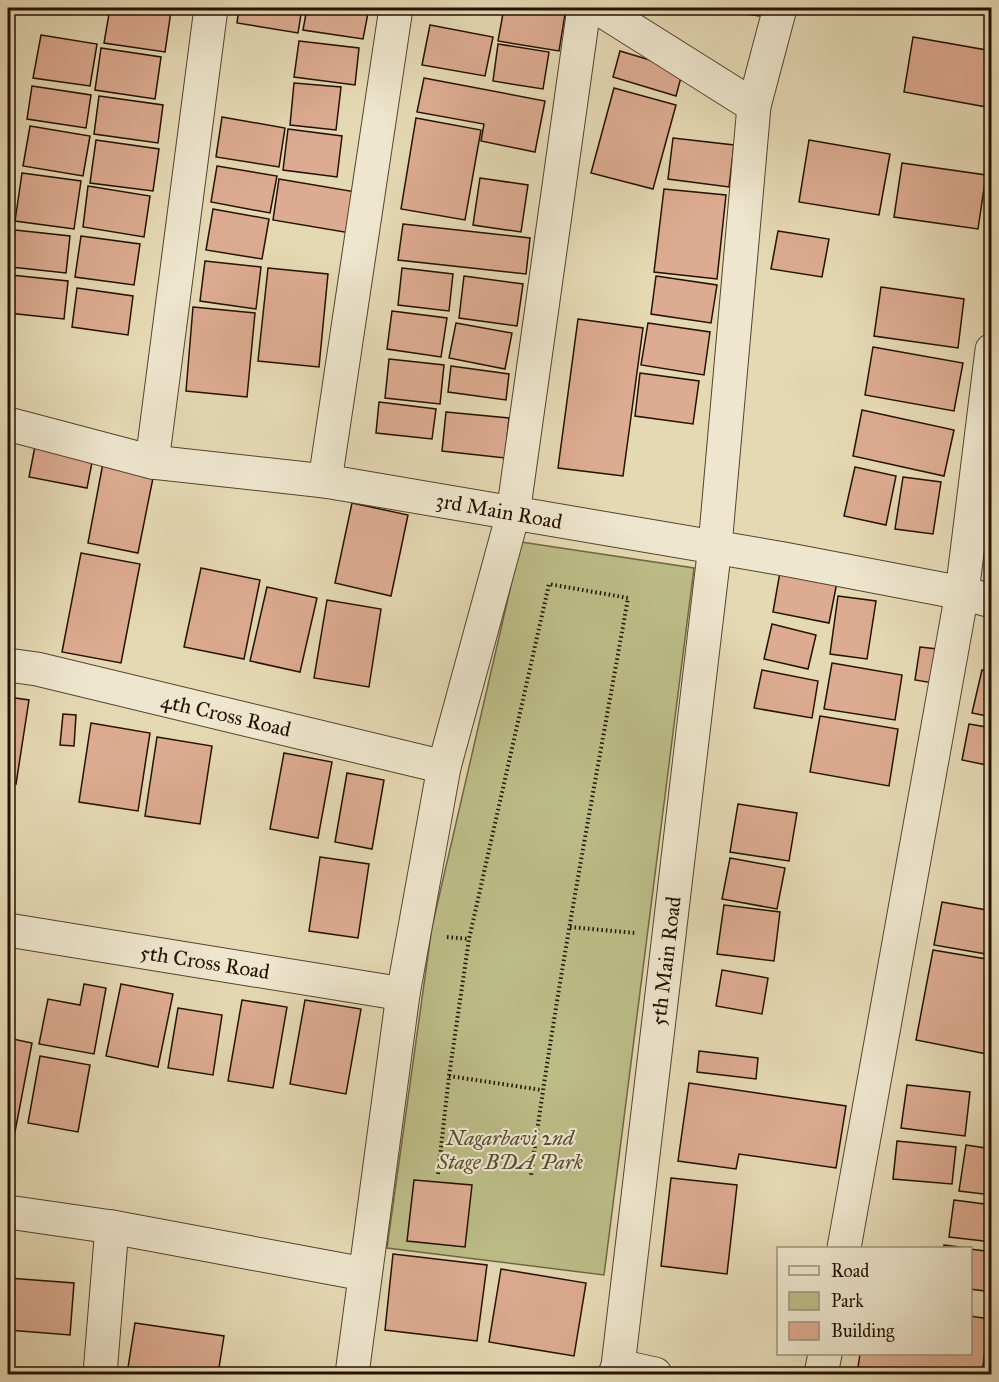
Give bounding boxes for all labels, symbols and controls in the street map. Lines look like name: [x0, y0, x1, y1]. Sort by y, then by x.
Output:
street label: 3rd Main Road: [434, 487, 565, 535]
street label: 4th Cross Road: [158, 687, 294, 743]
street label: 5th Main Road: [645, 894, 687, 1027]
street label: 5th Cross Road: [138, 939, 272, 985]
park label: Nagarbavi 2nd Stage BDA Park: [436, 1125, 584, 1175]
legend: [777, 1247, 972, 1355]
text: Road: [831, 1260, 869, 1282]
text: Park: [831, 1290, 864, 1312]
text: Building: [831, 1320, 895, 1343]

